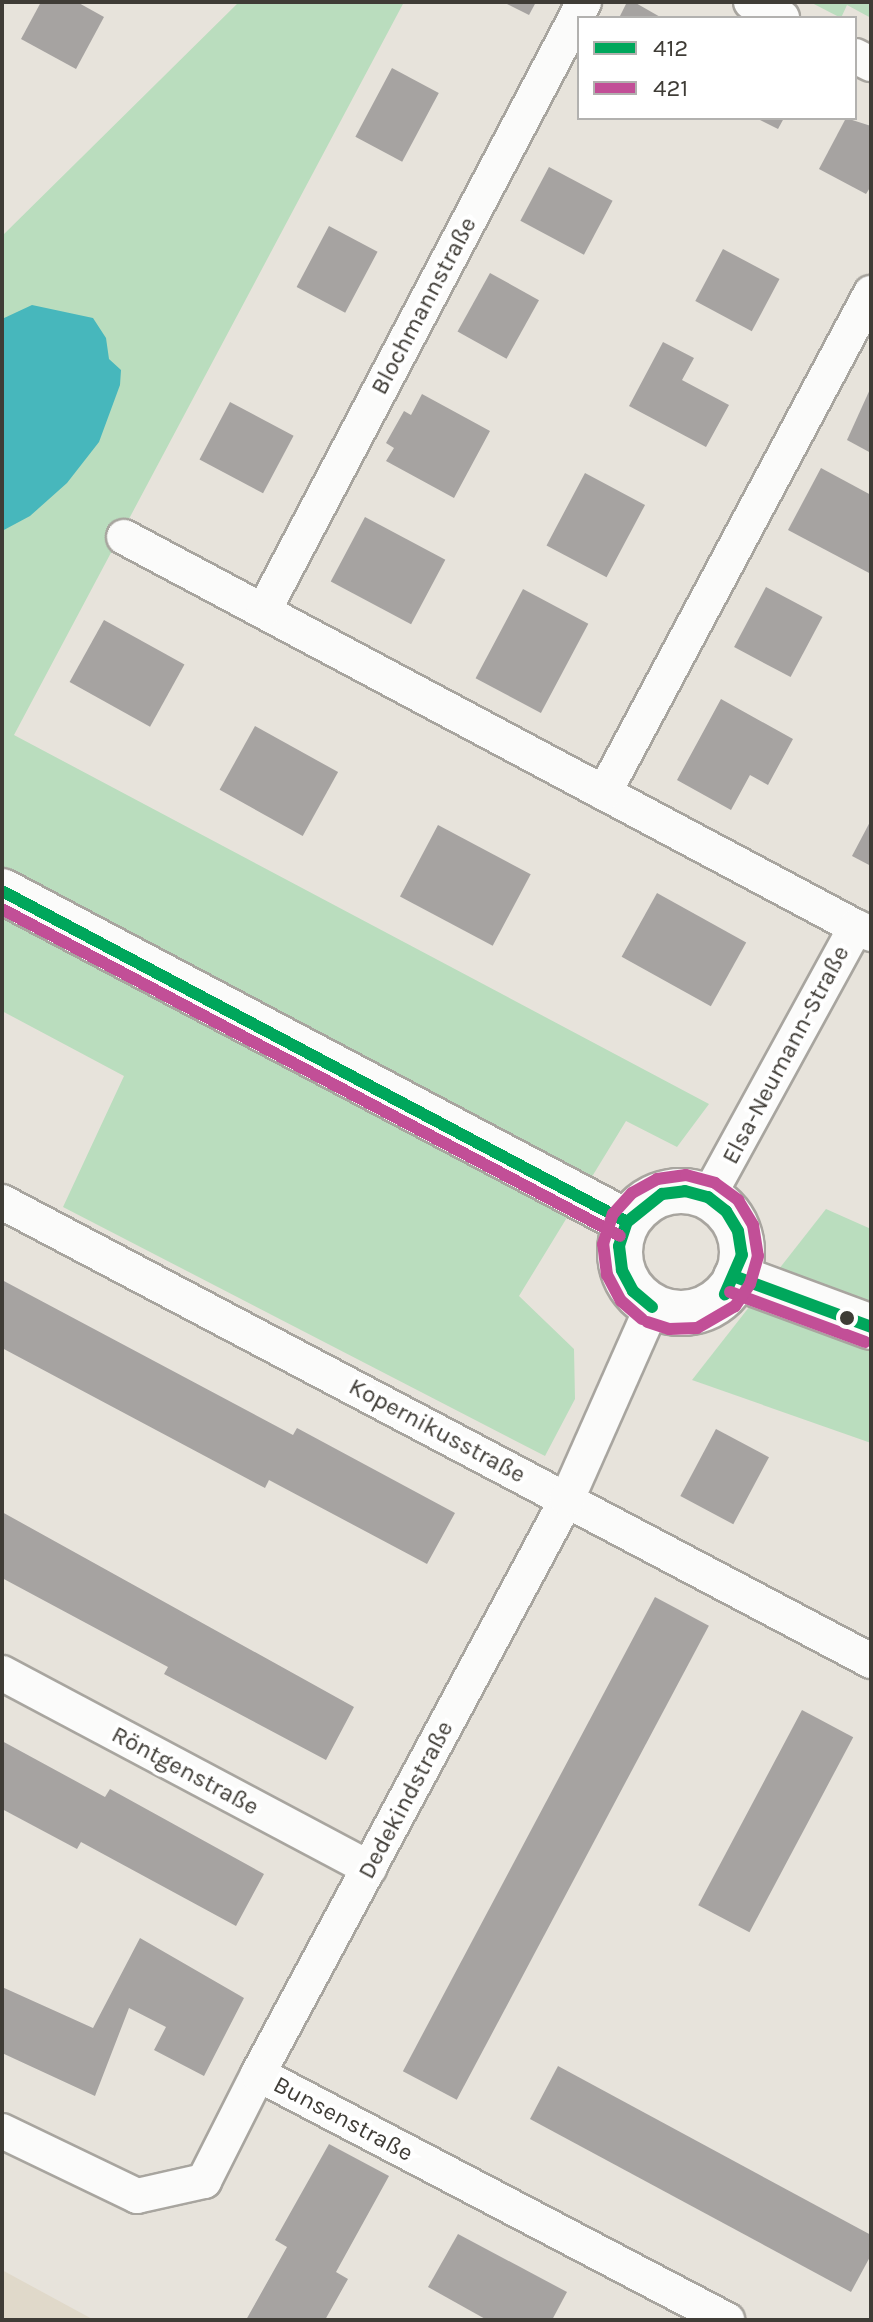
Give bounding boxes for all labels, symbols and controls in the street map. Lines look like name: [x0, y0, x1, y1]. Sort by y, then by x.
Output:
legend: [577, 16, 857, 120]
text: 412: [653, 34, 688, 62]
text: 421: [653, 74, 688, 102]
street label: Blochmannstraße: [365, 212, 483, 400]
street label: Elsa-Neumann-Straße: [716, 941, 856, 1169]
unlabelled marker: [839, 1310, 855, 1326]
street label: Kopernikusstraße: [344, 1372, 530, 1490]
street label: Dedekindstraße: [352, 1716, 460, 1884]
street label: Röntgenstraße: [107, 1720, 263, 1822]
street label: Bunsenstraße: [268, 2070, 418, 2168]

